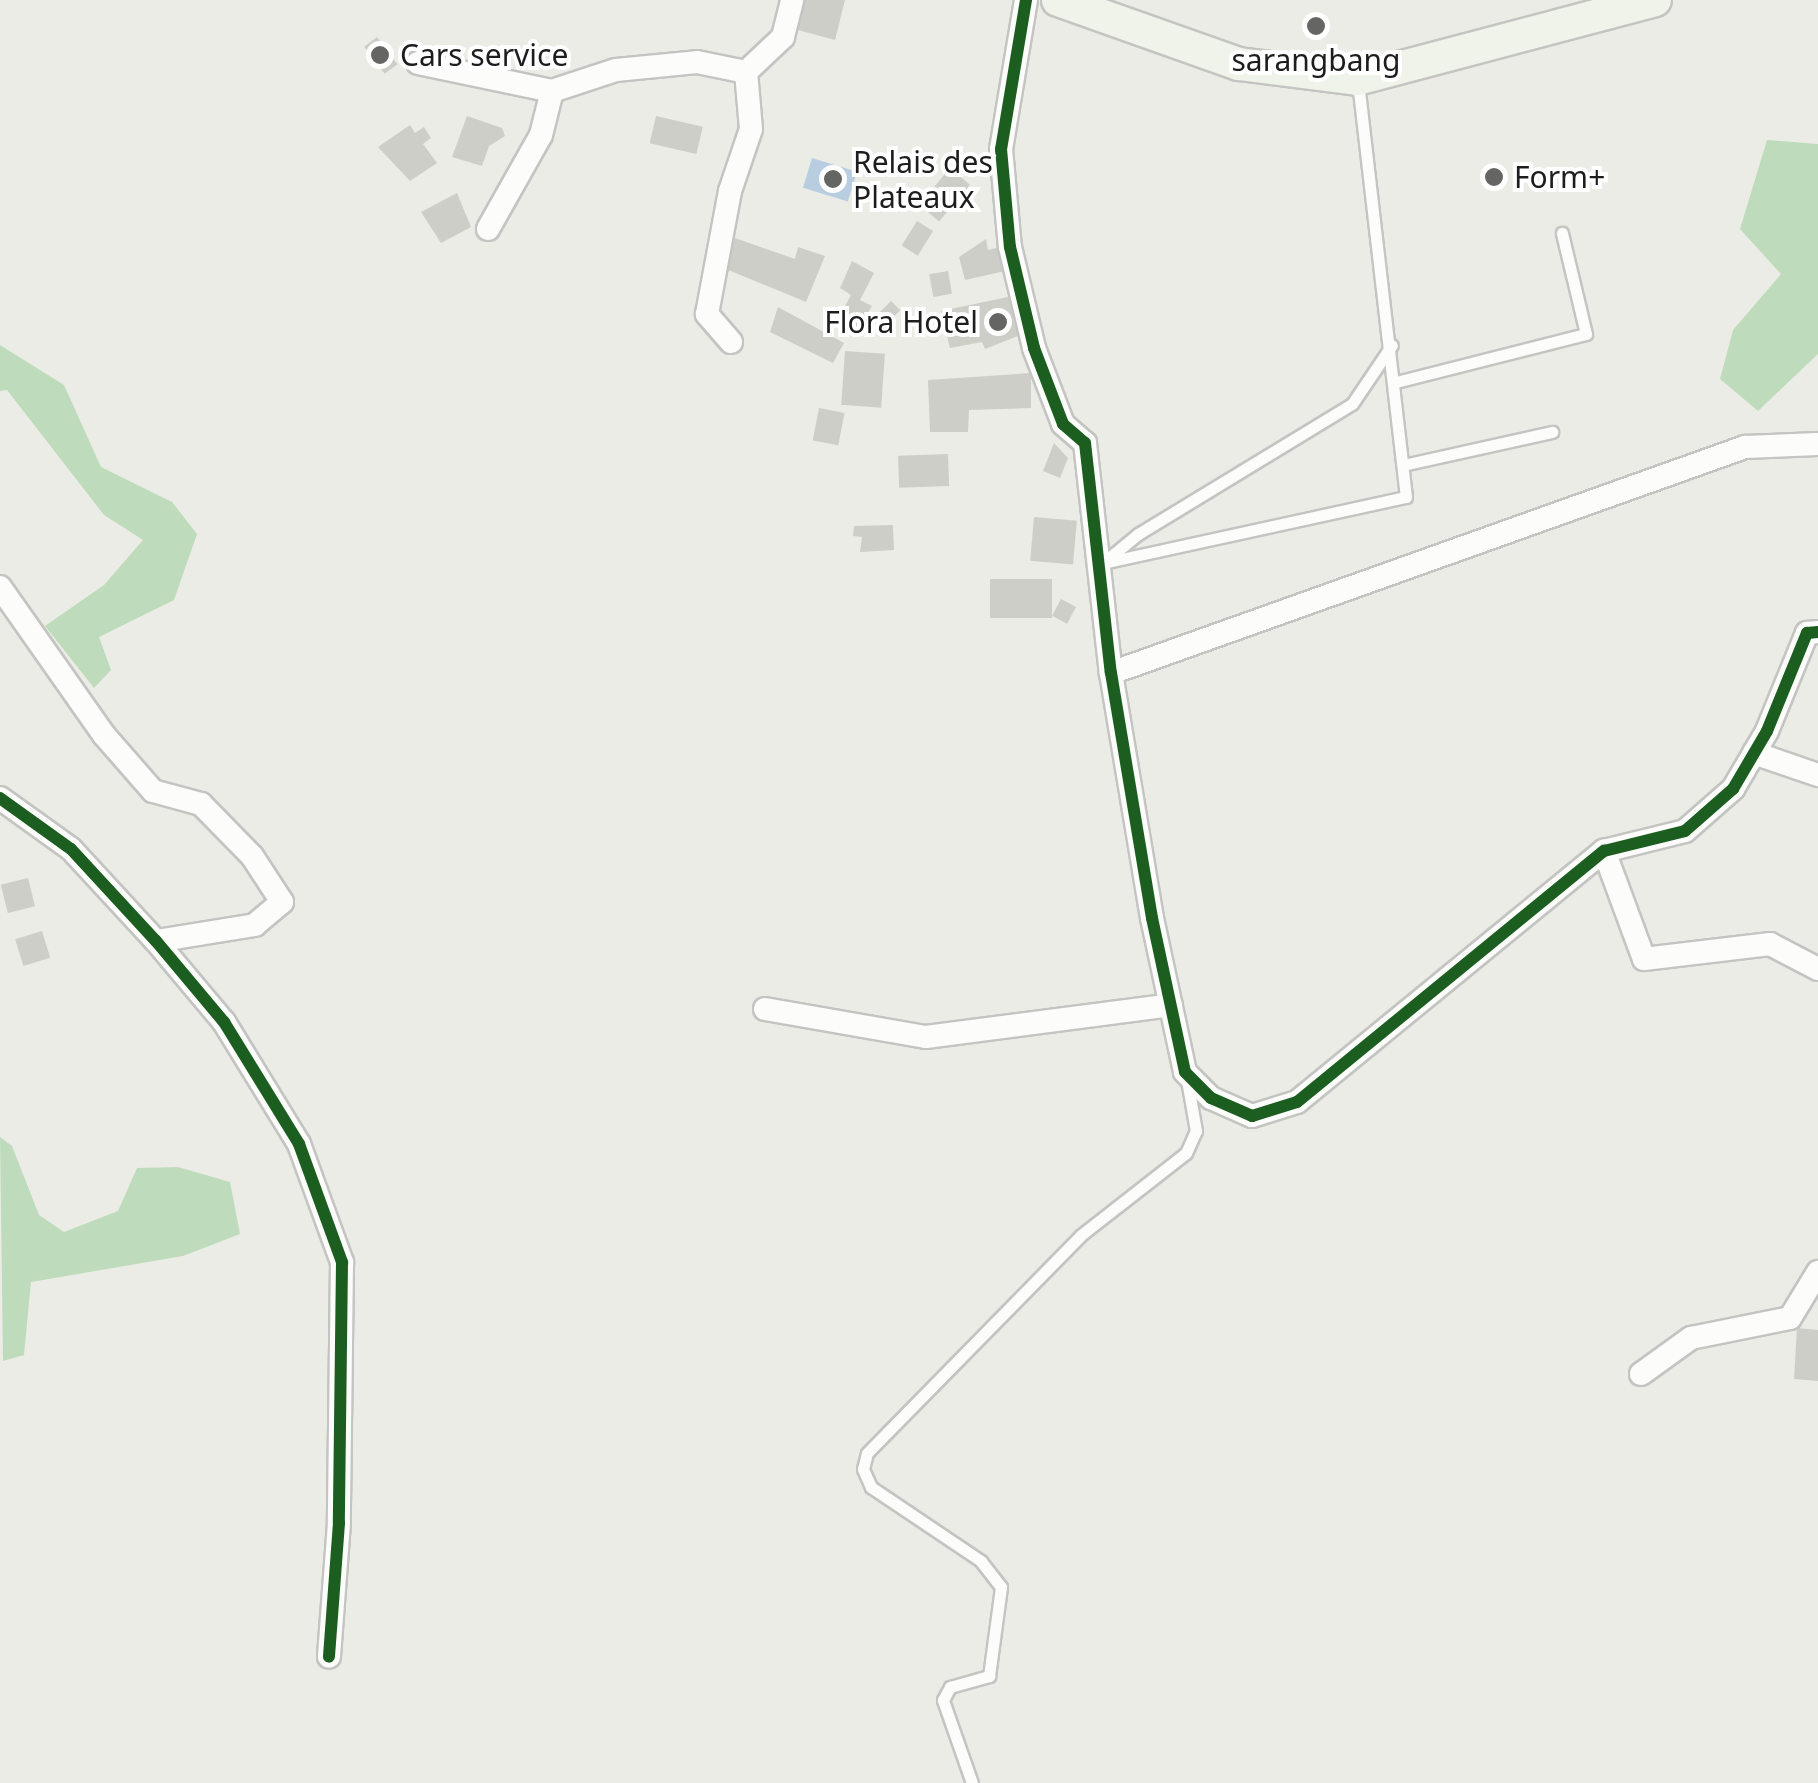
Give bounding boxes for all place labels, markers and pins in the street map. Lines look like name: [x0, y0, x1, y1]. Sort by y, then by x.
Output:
marker: sarangbang: [1305, 15, 1327, 37]
place label: Cars service: [400, 37, 568, 73]
place label: sarangbang: [1231, 42, 1401, 78]
marker: Cars service: [369, 44, 391, 66]
place label: Relais des Plateaux: [853, 144, 993, 214]
place label: Form+: [1514, 159, 1605, 195]
marker: Form+: [1483, 166, 1505, 188]
marker: Relais des Plateaux: [822, 168, 844, 190]
place label: Flora Hotel: [824, 304, 978, 340]
marker: Flora Hotel: [987, 311, 1009, 333]

